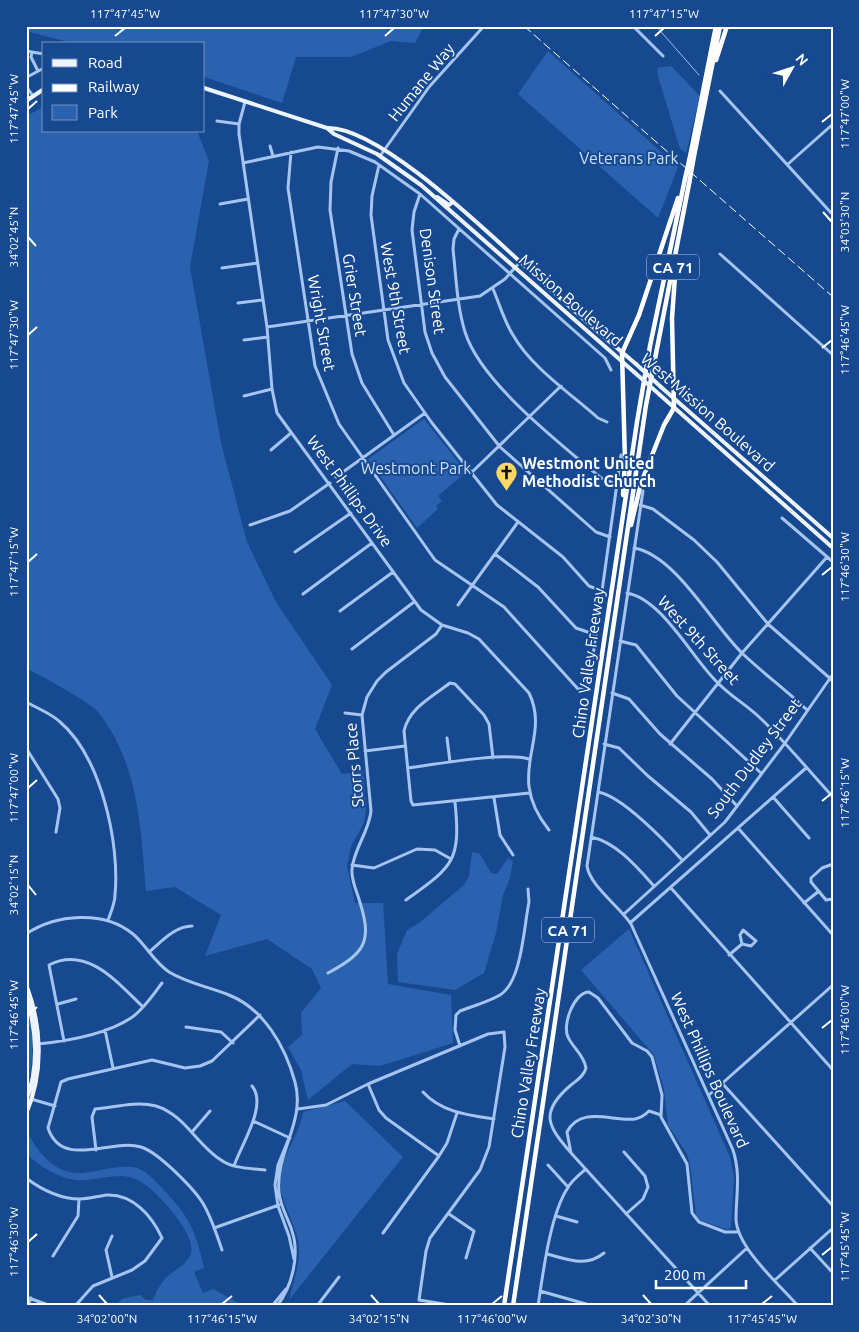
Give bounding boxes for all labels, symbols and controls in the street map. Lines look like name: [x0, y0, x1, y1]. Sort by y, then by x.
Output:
text: 117°47'45"W: [90, 7, 160, 20]
text: 117°47'30"W: [359, 7, 429, 20]
text: 117°47'15"W: [629, 7, 699, 20]
street label: Humane Way: [384, 39, 458, 124]
legend: [42, 42, 205, 132]
north arrow: [766, 42, 816, 92]
text: N: [792, 50, 811, 69]
text: Road: [88, 54, 123, 71]
text: 117°47'45"W: [7, 74, 20, 144]
text: Railway: [88, 78, 139, 95]
text: 117°47'00"W: [838, 79, 851, 149]
text: Park: [88, 104, 118, 121]
park label: Veterans Park: [579, 149, 679, 167]
text: 34°03'30"N: [838, 192, 851, 252]
text: 34°02'45"N: [7, 207, 20, 267]
street label: Denison Street: [417, 227, 449, 336]
street label: West 9th Street: [377, 241, 415, 356]
street label: Mission Boulevard: [516, 250, 626, 350]
street label: Grier Street: [340, 252, 371, 338]
road number: CA 71: [647, 254, 699, 280]
street label: Wright Street: [305, 273, 339, 373]
text: 117°47'30"W: [7, 300, 20, 370]
text: 117°46'45"W: [838, 305, 851, 375]
street label: West Mission Boulevard: [638, 349, 778, 475]
street label: West Phillips Drive: [304, 432, 396, 550]
place label: Westmont United Methodist Church: [522, 454, 656, 490]
park label: Westmont Park: [361, 459, 471, 477]
church icon: Westmont United Methodist Church: [494, 460, 518, 491]
text: 117°47'15"W: [7, 527, 20, 597]
text: 117°46'30"W: [838, 532, 851, 602]
street label: Chino Valley Freeway: [569, 586, 608, 739]
street label: West 9th Street: [654, 592, 744, 689]
street label: South Dudley Street: [703, 694, 805, 821]
street label: Storrs Place: [341, 722, 367, 808]
text: 117°47'00"W: [7, 753, 20, 823]
text: 117°46'15"W: [838, 758, 851, 828]
text: 34°02'15"N: [7, 855, 20, 915]
road number: CA 71: [542, 918, 594, 942]
text: 117°46'45"W: [7, 980, 20, 1050]
text: 117°46'00"W: [838, 985, 851, 1055]
street label: Chino Valley Freeway: [507, 986, 549, 1139]
street label: West Phillips Boulevard: [668, 989, 752, 1151]
text: 117°46'30"W: [7, 1207, 20, 1277]
text: 117°45'45"W: [838, 1212, 851, 1282]
scale bar: [656, 1257, 746, 1289]
text: 200 m: [664, 1266, 706, 1283]
text: 34°02'00"N: [77, 1312, 137, 1325]
text: 117°46'15"W: [187, 1312, 257, 1325]
text: 34°02'15"N: [349, 1312, 409, 1325]
text: 117°46'00"W: [457, 1312, 527, 1325]
text: 34°02'30"N: [621, 1312, 681, 1325]
text: 117°45'45"W: [727, 1312, 797, 1325]

